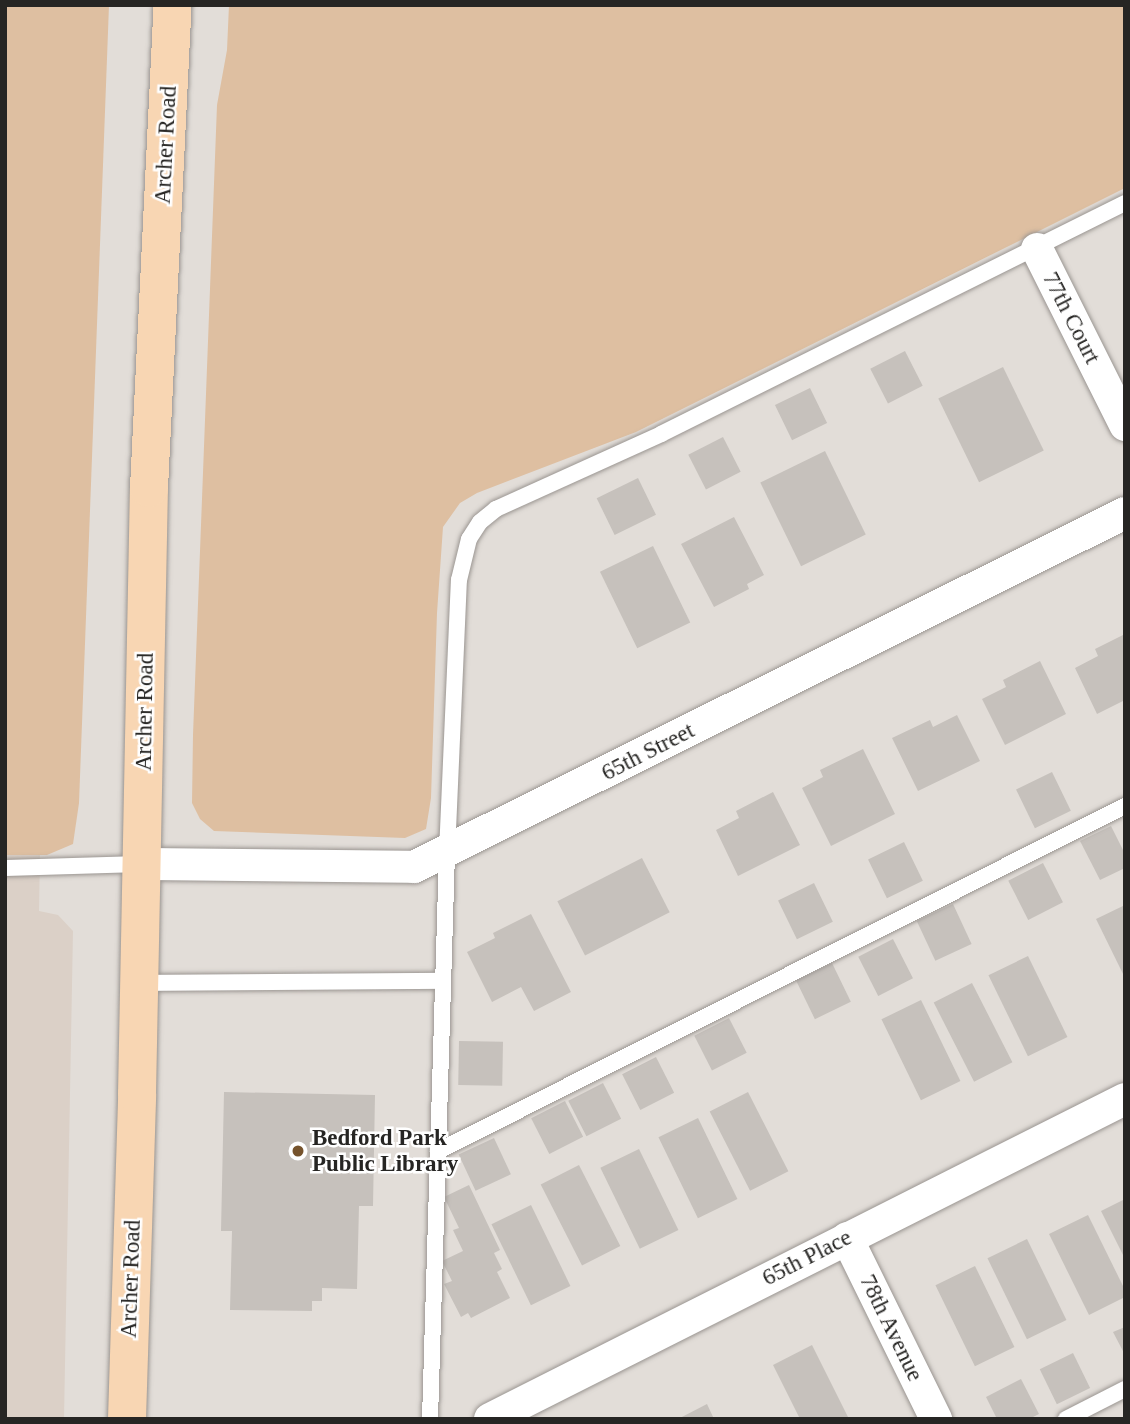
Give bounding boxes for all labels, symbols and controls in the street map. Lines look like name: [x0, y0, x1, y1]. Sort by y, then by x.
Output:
street label: Archer Road: [149, 85, 183, 205]
street label: 77th Court: [1036, 268, 1106, 368]
street label: Archer Road: [130, 653, 160, 771]
street label: 65th Street: [597, 717, 699, 787]
place label: Bedford Park Public Library: [312, 1124, 458, 1178]
marker: Bedford Park Public Library: [290, 1143, 306, 1159]
street label: Archer Road: [115, 1219, 147, 1339]
street label: 65th Place: [758, 1224, 856, 1292]
street label: 78th Avenue: [853, 1270, 929, 1386]

